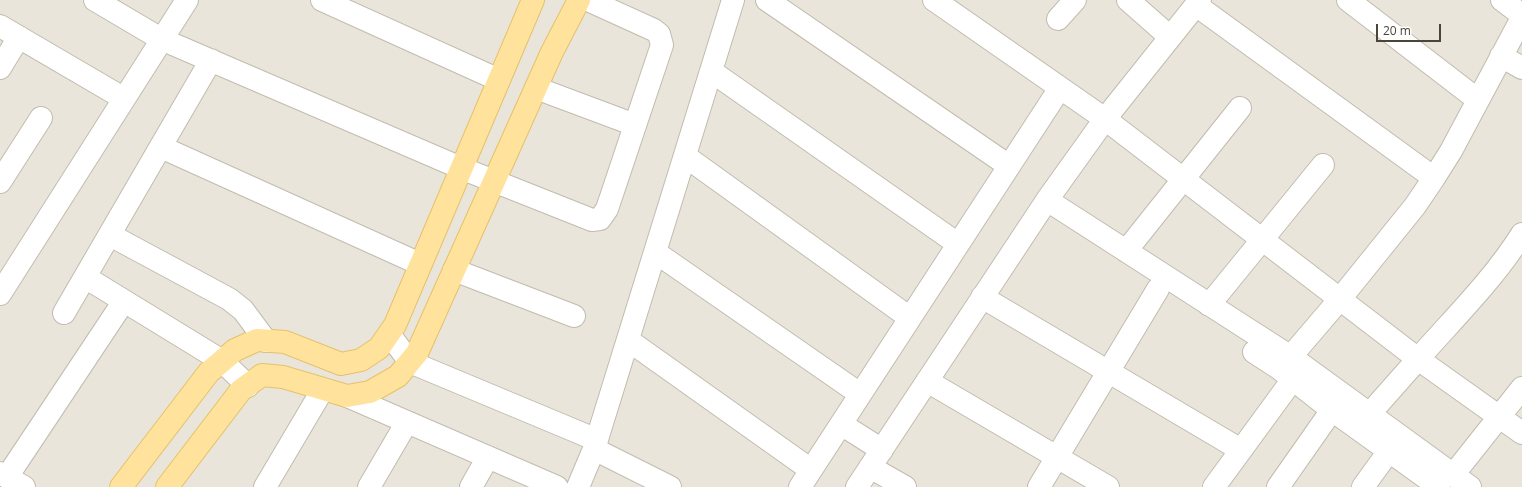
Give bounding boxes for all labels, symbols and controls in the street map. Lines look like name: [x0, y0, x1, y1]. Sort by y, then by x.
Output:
scale bar: [1378, 16, 1443, 42]
text: 20 m: [1383, 22, 1411, 39]

